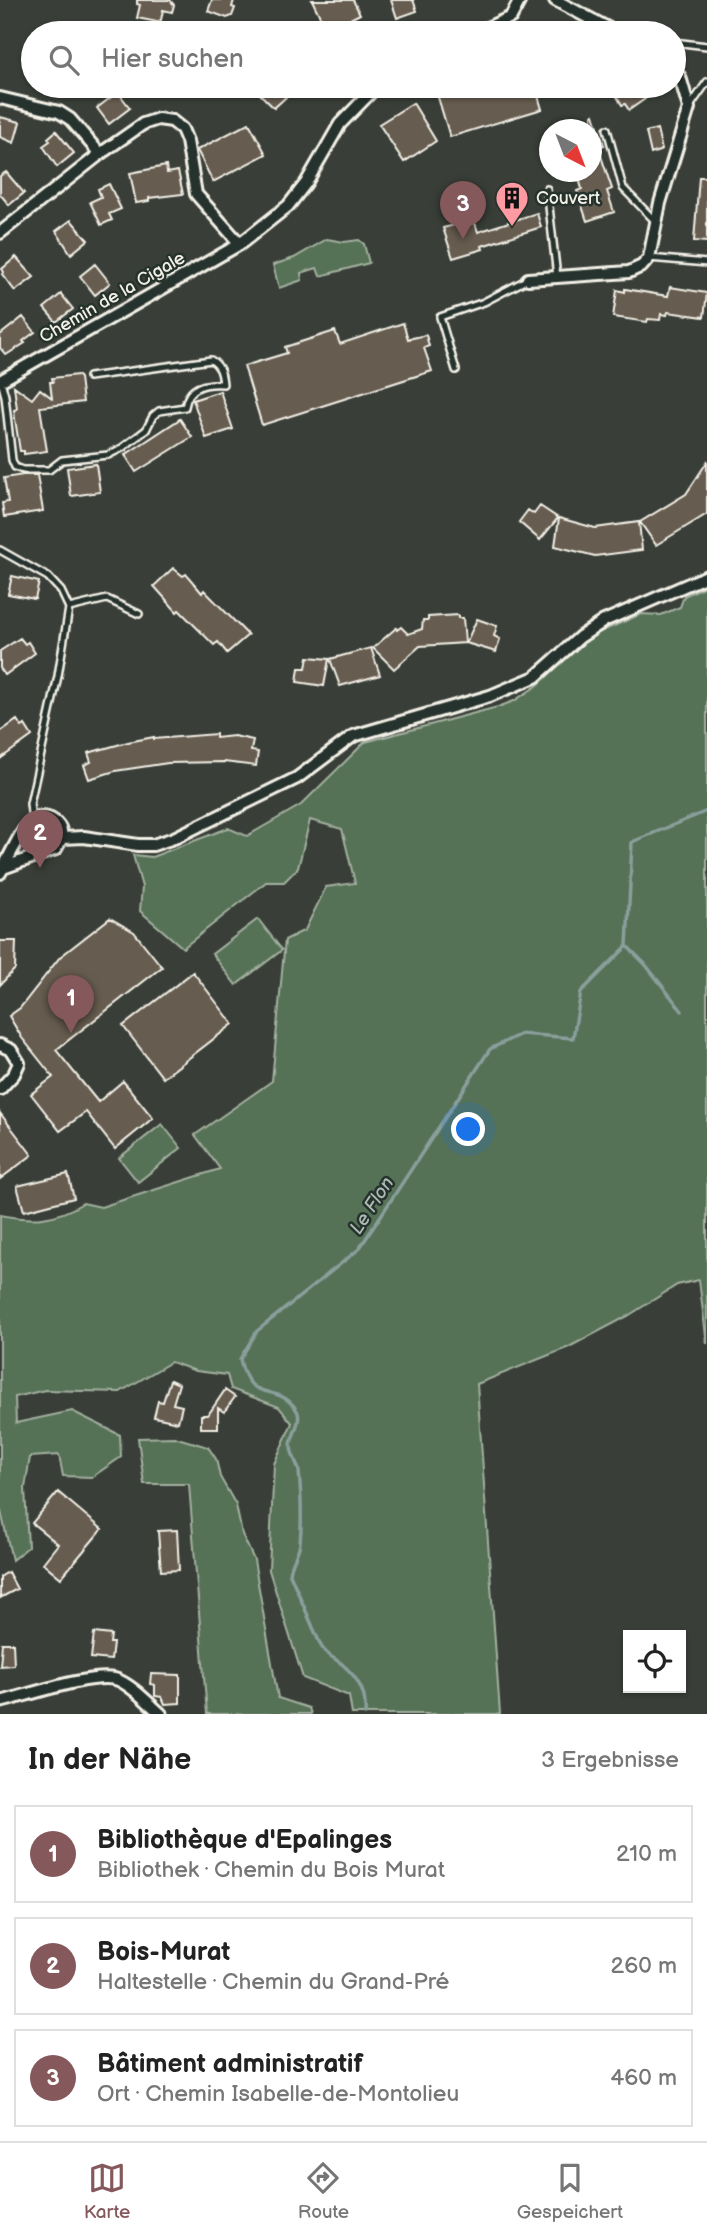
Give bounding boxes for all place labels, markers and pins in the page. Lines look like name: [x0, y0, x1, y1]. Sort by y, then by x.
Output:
building icon: Couvert: [493, 179, 531, 228]
pin: 3: [440, 181, 486, 239]
place label: Couvert: [536, 188, 601, 209]
pin: 2: [17, 810, 63, 868]
pin: 1: [48, 975, 94, 1033]

